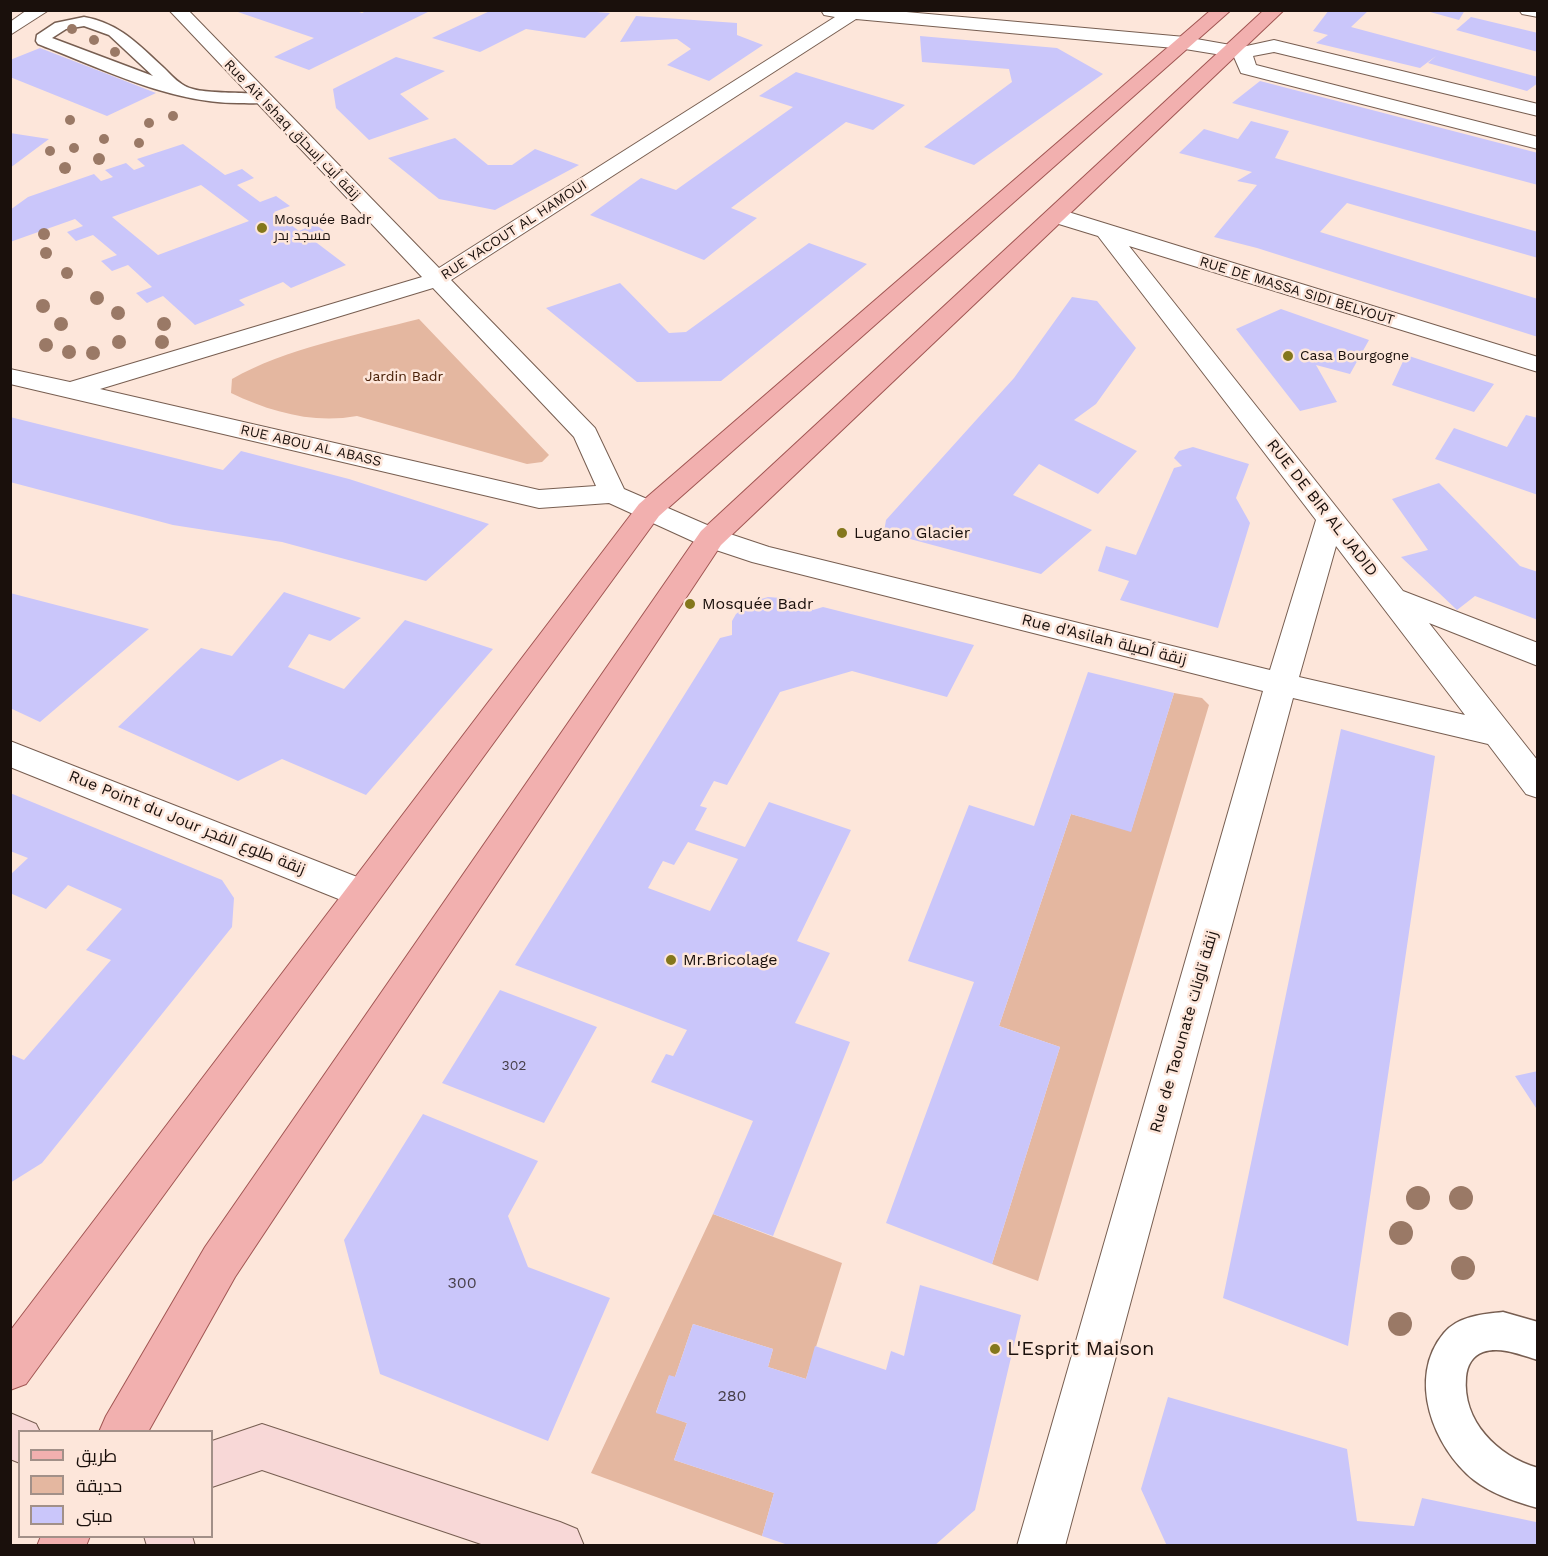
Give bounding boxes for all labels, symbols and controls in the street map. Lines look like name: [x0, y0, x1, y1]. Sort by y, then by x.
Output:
street label: Rue Ait Ishaq زنقة أيت إسحاق: [220, 56, 364, 204]
street label: RUE YACOUT AL HAMOUI: [438, 177, 590, 283]
place label: Mosquée Badr مسجد بدر: [274, 212, 372, 244]
marker: Mosquée Badr مسجد بدر: [255, 221, 269, 235]
street label: RUE DE MASSA SIDI BELYOUT: [1197, 253, 1397, 329]
place label: Casa Bourgogne: [1300, 348, 1409, 364]
marker: Casa Bourgogne: [1281, 349, 1295, 363]
park label: Jardin Badr: [365, 369, 443, 385]
street label: RUE ABOU AL ABASS: [239, 422, 383, 470]
street label: RUE DE BIR AL JADID: [1262, 436, 1382, 580]
place label: Lugano Glacier: [854, 523, 970, 543]
marker: Lugano Glacier: [835, 526, 849, 540]
place label: Mosquée Badr: [702, 594, 813, 614]
marker: Mosquée Badr: [683, 597, 697, 611]
street label: Rue d'Asilah زنقة أصيلة: [1020, 610, 1188, 670]
street label: Rue Point du Jour زنقة طلوع الفجر: [66, 767, 308, 879]
street label: Rue de Taounate زنقة تاونات: [1146, 929, 1222, 1135]
place label: Mr.Bricolage: [683, 950, 778, 970]
marker: Mr.Bricolage: [664, 953, 678, 967]
house number: 302: [501, 1058, 527, 1074]
house number: 300: [447, 1273, 477, 1293]
place label: L'Esprit Maison: [1007, 1337, 1154, 1361]
marker: L'Esprit Maison: [988, 1342, 1002, 1356]
house number: 280: [717, 1386, 747, 1406]
legend: [18, 1430, 213, 1538]
text: طريق: [76, 1445, 117, 1466]
text: حديقة: [76, 1475, 122, 1496]
text: مبنى: [76, 1505, 113, 1526]

